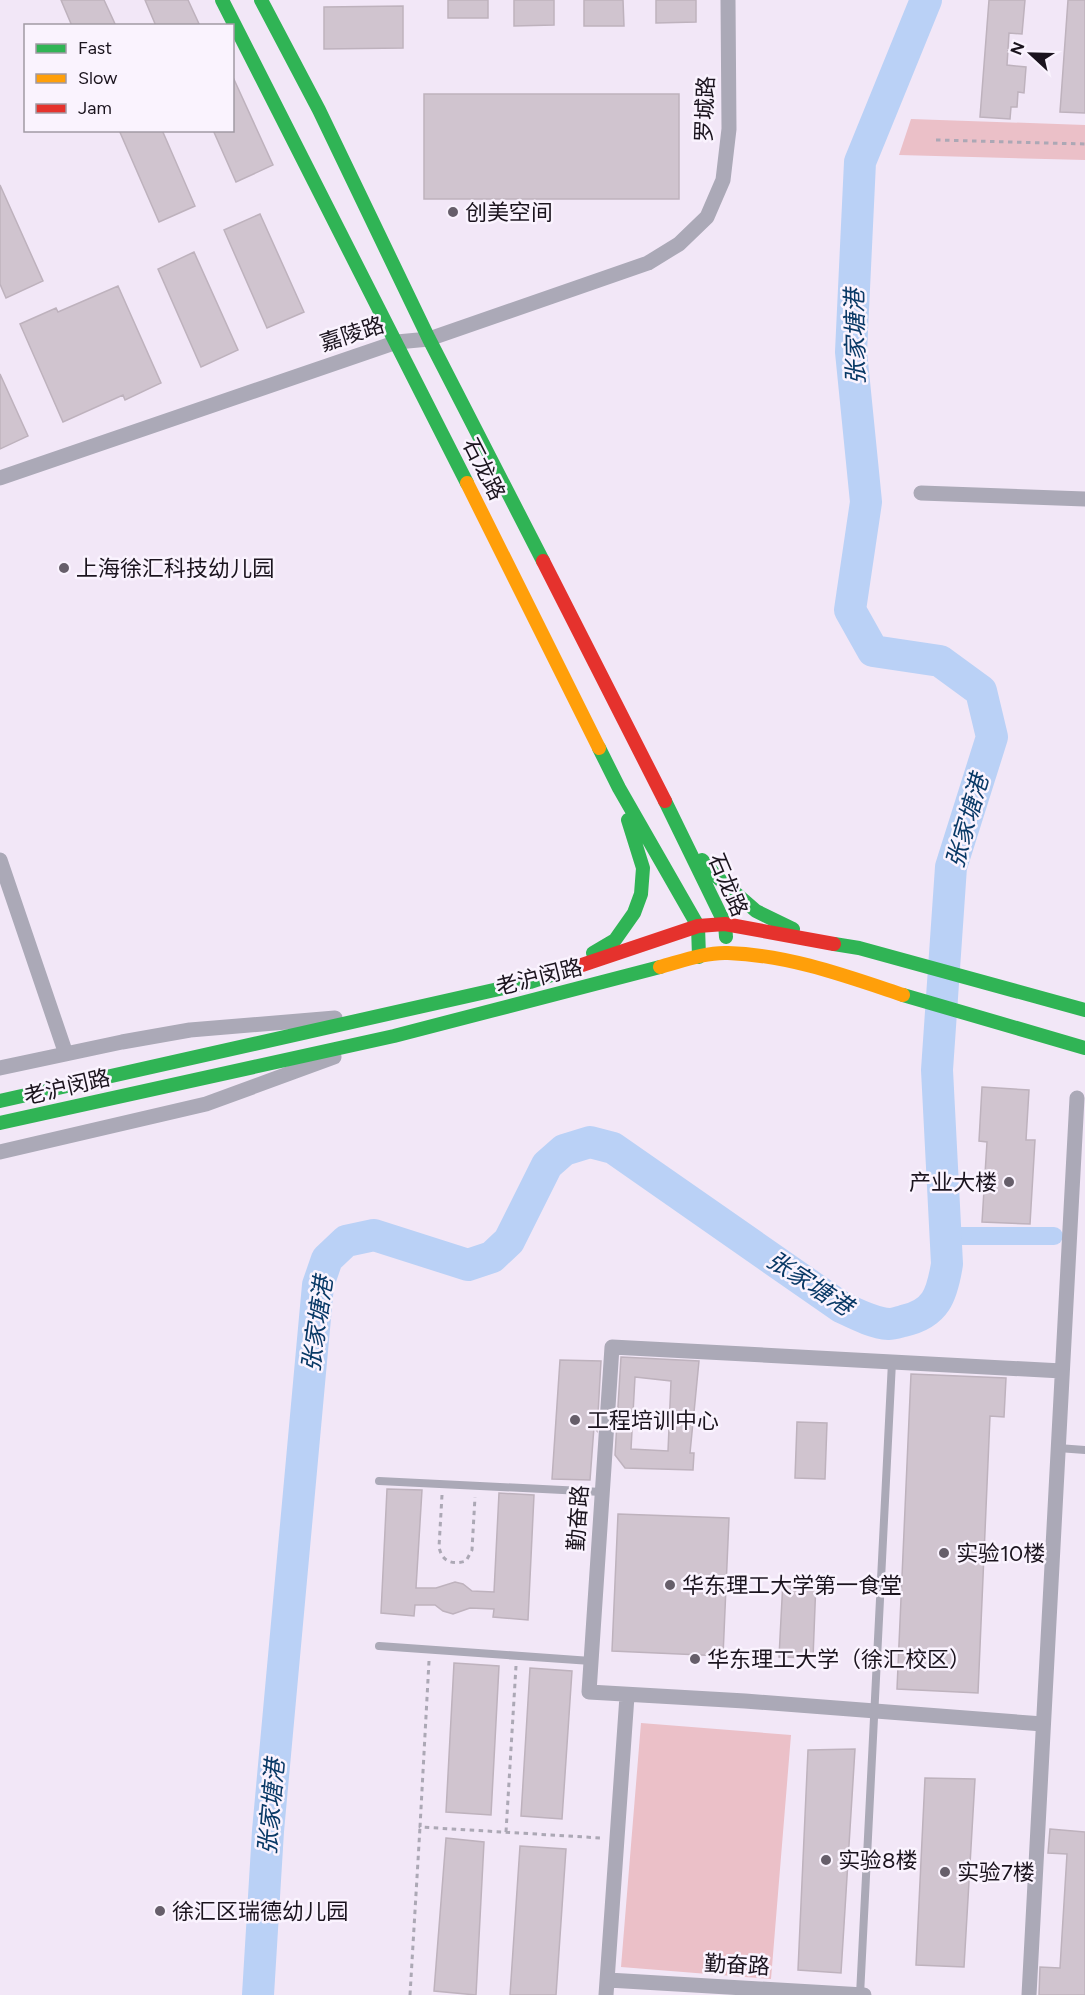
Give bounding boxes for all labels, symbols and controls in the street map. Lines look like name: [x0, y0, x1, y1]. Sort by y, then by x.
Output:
legend: [24, 24, 234, 132]
north arrow: [1001, 24, 1061, 84]
text: Fast: [78, 37, 112, 59]
text: N: [1006, 39, 1029, 58]
text: Slow: [78, 67, 117, 89]
street label: 罗城路: [690, 76, 720, 142]
text: Jam: [78, 97, 112, 119]
place label: 创美空间: [465, 199, 553, 226]
marker: 创美空间: [446, 205, 460, 219]
water label: 张家塘港: [840, 286, 870, 385]
street label: 嘉陵路: [316, 311, 388, 357]
street label: 石龙路: [457, 433, 511, 505]
place label: 上海徐汇科技幼儿园: [76, 555, 274, 582]
marker: 上海徐汇科技幼儿园: [57, 561, 71, 575]
water label: 张家塘港: [940, 768, 995, 871]
street label: 石龙路: [703, 849, 753, 921]
street label: 老沪闵路: [493, 953, 585, 1001]
street label: 老沪闵路: [21, 1064, 113, 1110]
place label: 产业大楼: [909, 1169, 997, 1196]
marker: 产业大楼: [1002, 1175, 1016, 1189]
water label: 张家塘港: [762, 1245, 861, 1323]
water label: 张家塘港: [296, 1271, 338, 1374]
place label: 工程培训中心: [587, 1407, 719, 1434]
marker: 工程培训中心: [568, 1413, 582, 1427]
street label: 勤奋路: [562, 1484, 594, 1552]
place label: 实验10楼: [956, 1540, 1045, 1567]
marker: 实验10楼: [937, 1546, 951, 1560]
place label: 华东理工大学第一食堂: [682, 1572, 902, 1599]
marker: 华东理工大学第一食堂: [663, 1578, 677, 1592]
place label: 华东理工大学（徐汇校区）: [707, 1646, 971, 1673]
marker: 华东理工大学（徐汇校区）: [688, 1652, 702, 1666]
water label: 张家塘港: [252, 1755, 290, 1856]
place label: 实验8楼: [838, 1847, 918, 1874]
marker: 实验8楼: [819, 1853, 833, 1867]
place label: 实验7楼: [957, 1859, 1035, 1886]
marker: 实验7楼: [938, 1865, 952, 1879]
place label: 徐汇区瑞德幼儿园: [172, 1898, 348, 1925]
marker: 徐汇区瑞德幼儿园: [153, 1904, 167, 1918]
street label: 勤奋路: [703, 1950, 771, 1980]

